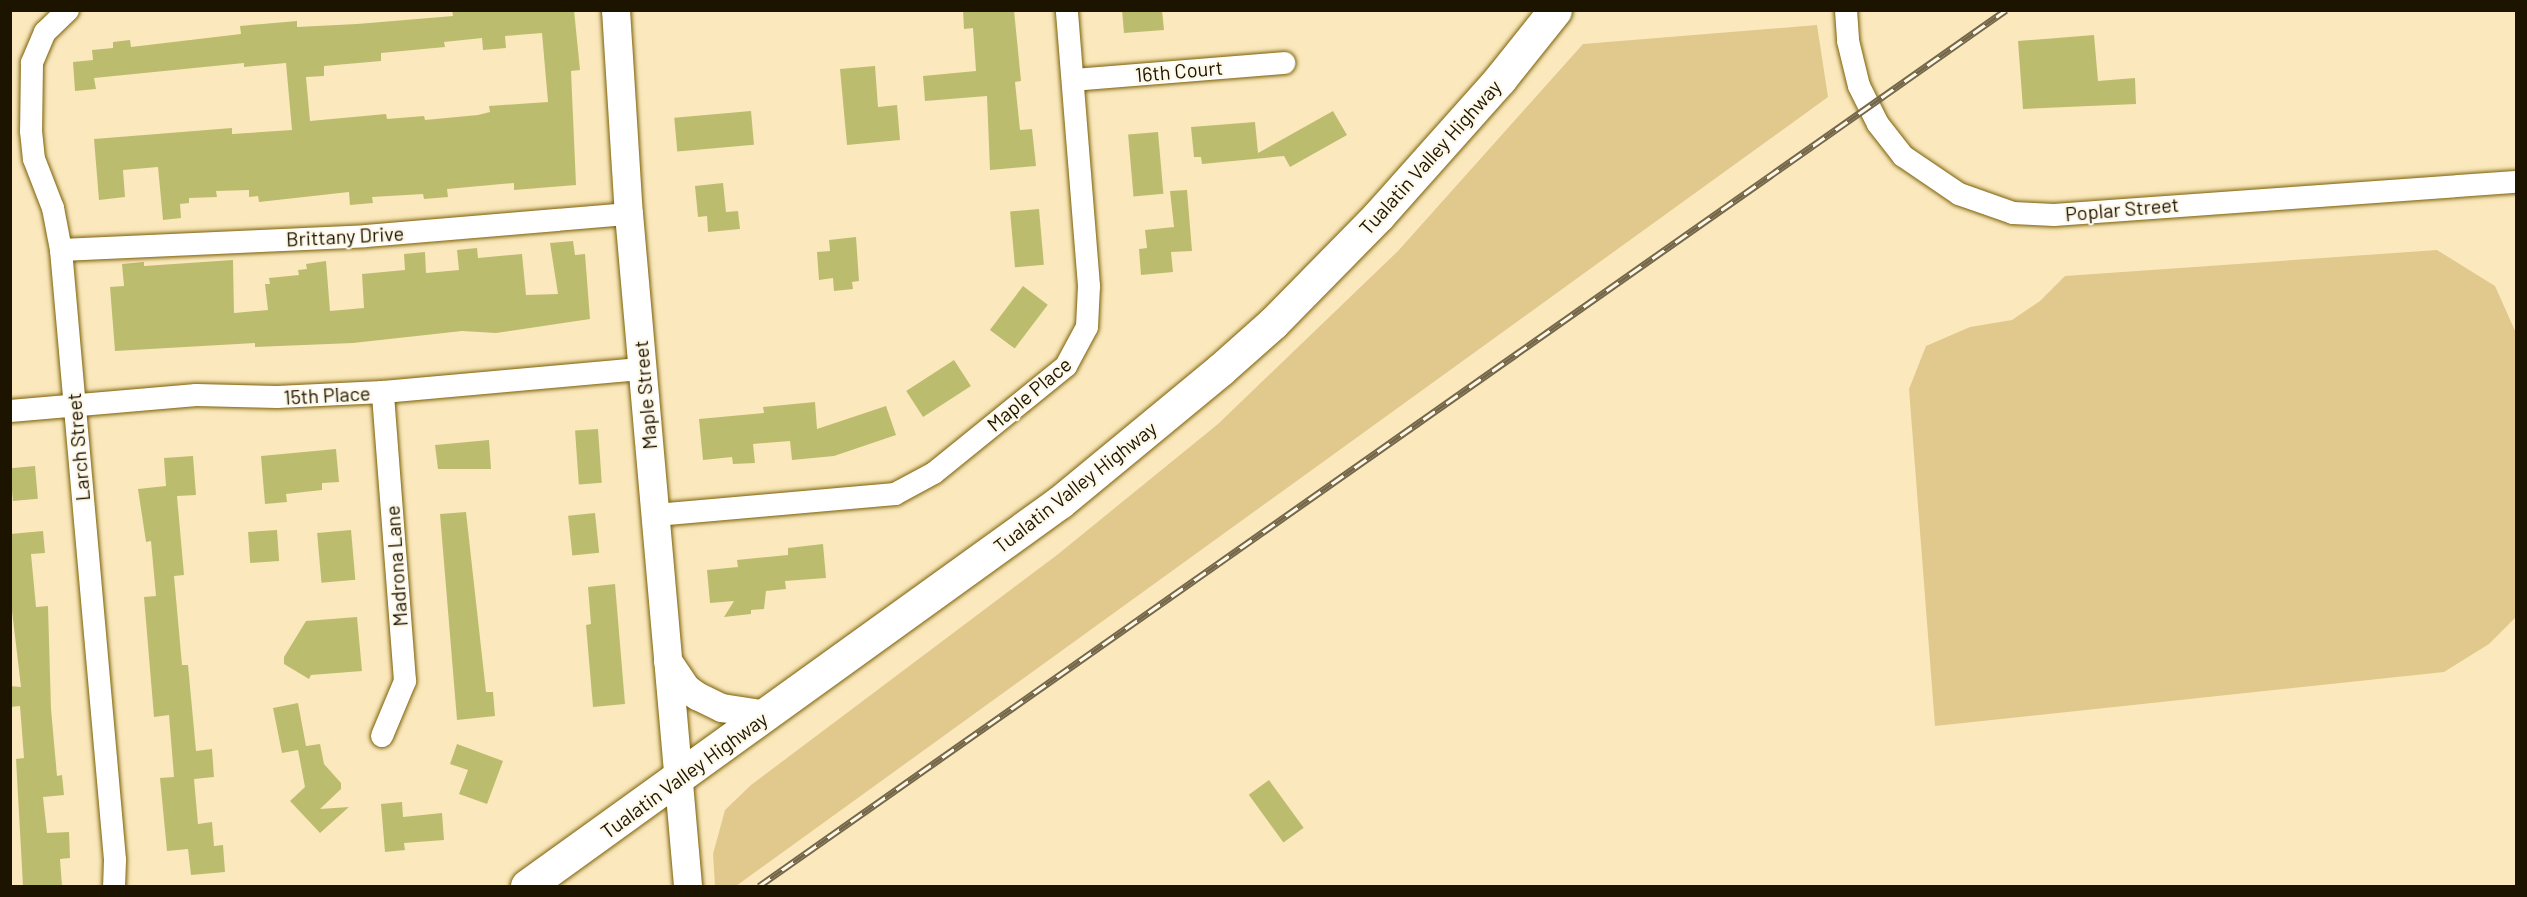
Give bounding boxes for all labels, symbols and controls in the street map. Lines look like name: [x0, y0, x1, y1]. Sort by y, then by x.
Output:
street label: 16th Court: [1134, 55, 1224, 87]
street label: Tualatin Valley Highway: [1354, 75, 1506, 239]
street label: Poplar Street: [2064, 192, 2180, 226]
street label: Brittany Drive: [285, 221, 405, 251]
street label: Maple Street: [628, 339, 662, 451]
street label: Maple Place: [982, 352, 1076, 436]
street label: 15th Place: [283, 381, 371, 409]
street label: Larch Street: [61, 392, 95, 502]
street label: Tualatin Valley Highway: [989, 416, 1161, 558]
street label: Madrona Lane: [380, 505, 412, 627]
street label: Tualatin Valley Highway: [596, 706, 772, 844]

